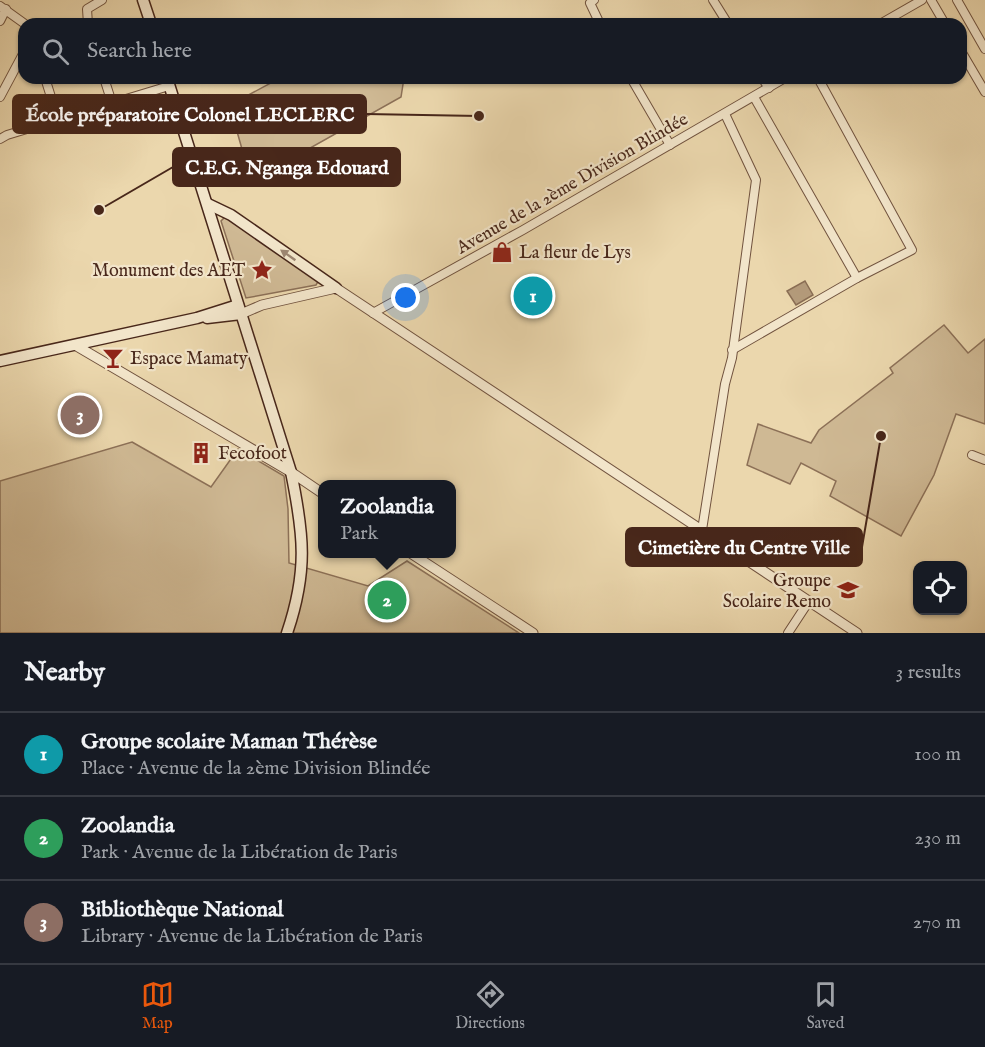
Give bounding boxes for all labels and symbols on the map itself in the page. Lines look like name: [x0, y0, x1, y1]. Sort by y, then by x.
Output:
callout: École préparatoire Colonel LECLERC: [13, 95, 366, 133]
text: École préparatoire Colonel LECLERC: [26, 103, 354, 128]
street label: Avenue de la 2ème Division Blindée: [452, 108, 693, 261]
callout: C.E.G. Nganga Edouard: [173, 148, 400, 186]
text: C.E.G. Nganga Edouard: [185, 156, 390, 181]
shop icon: La fleur de Lys: [490, 240, 514, 264]
place label: La fleur de Lys: [519, 242, 631, 265]
one-way arrow: [280, 249, 296, 261]
place icon: Monument des AET: [250, 258, 274, 282]
place label: Monument des AET: [92, 260, 245, 283]
pin: 1: [514, 274, 552, 318]
your location: [391, 283, 420, 312]
bar icon: Espace Mamaty: [101, 346, 125, 370]
place label: Espace Mamaty: [130, 348, 248, 371]
pin: 3: [60, 392, 100, 438]
building icon: Fecofoot: [189, 441, 213, 465]
place label: Fecofoot: [218, 443, 287, 466]
callout: Cimetière du Centre Ville: [626, 528, 862, 566]
text: Cimetière du Centre Ville: [638, 536, 851, 561]
place label: Groupe Scolaire Remo: [723, 570, 831, 614]
pin: 2: [368, 578, 406, 622]
school or university icon: Groupe Scolaire Remo: [836, 578, 860, 602]

